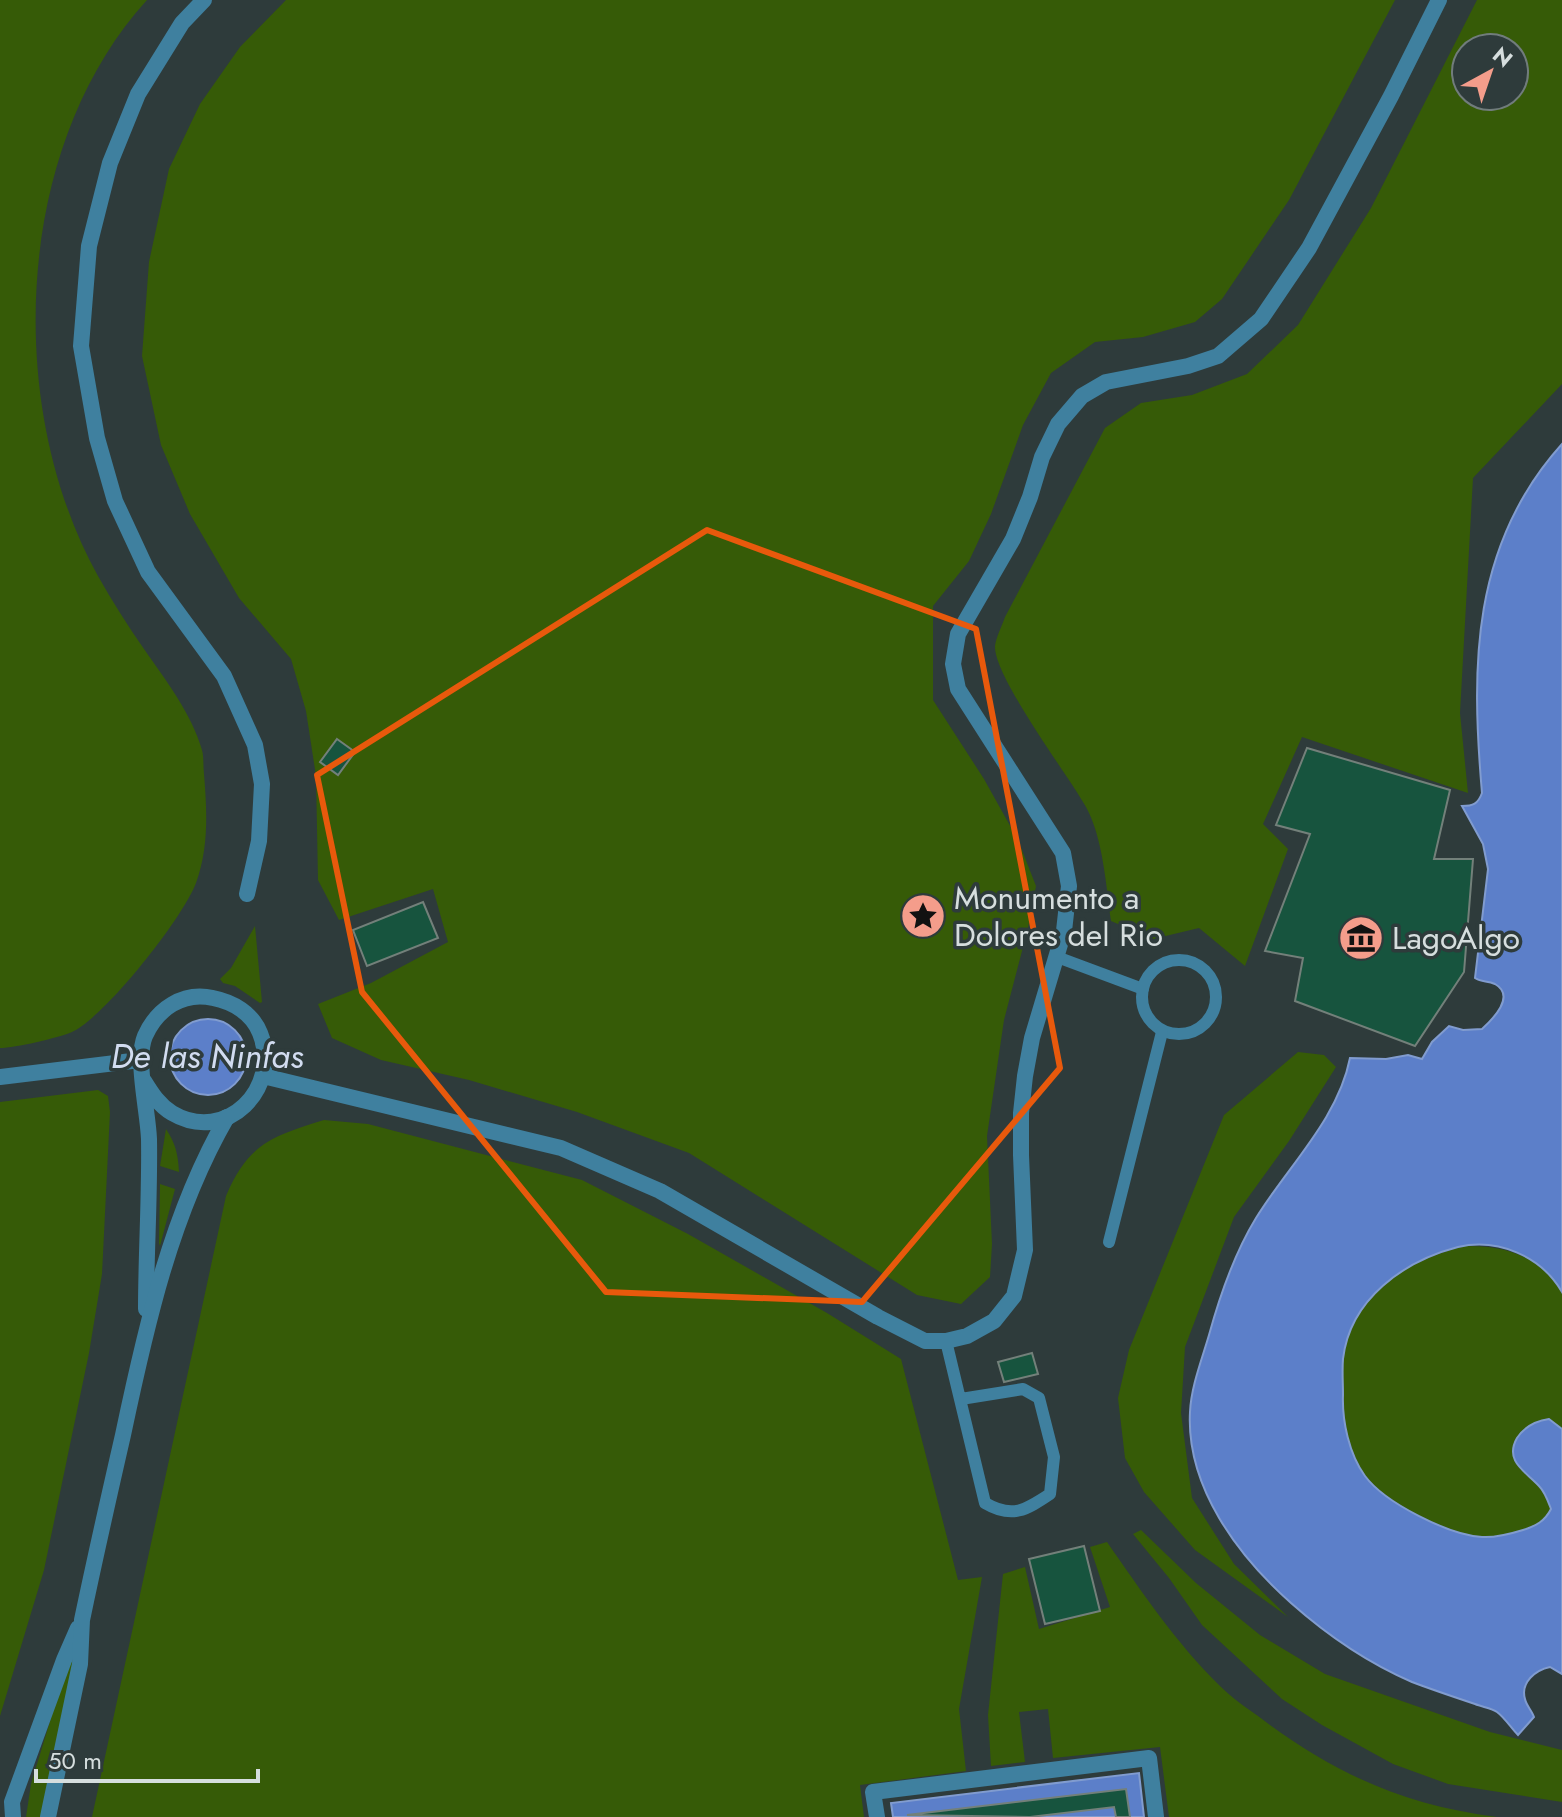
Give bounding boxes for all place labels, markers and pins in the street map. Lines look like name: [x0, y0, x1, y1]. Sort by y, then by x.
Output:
place label: Monumento a Dolores del Rio: [954, 875, 1163, 958]
place icon: Monumento a Dolores del Rio: [899, 892, 947, 940]
museum icon: LagoAlgo: [1337, 914, 1385, 962]
place label: LagoAlgo: [1392, 915, 1520, 961]

